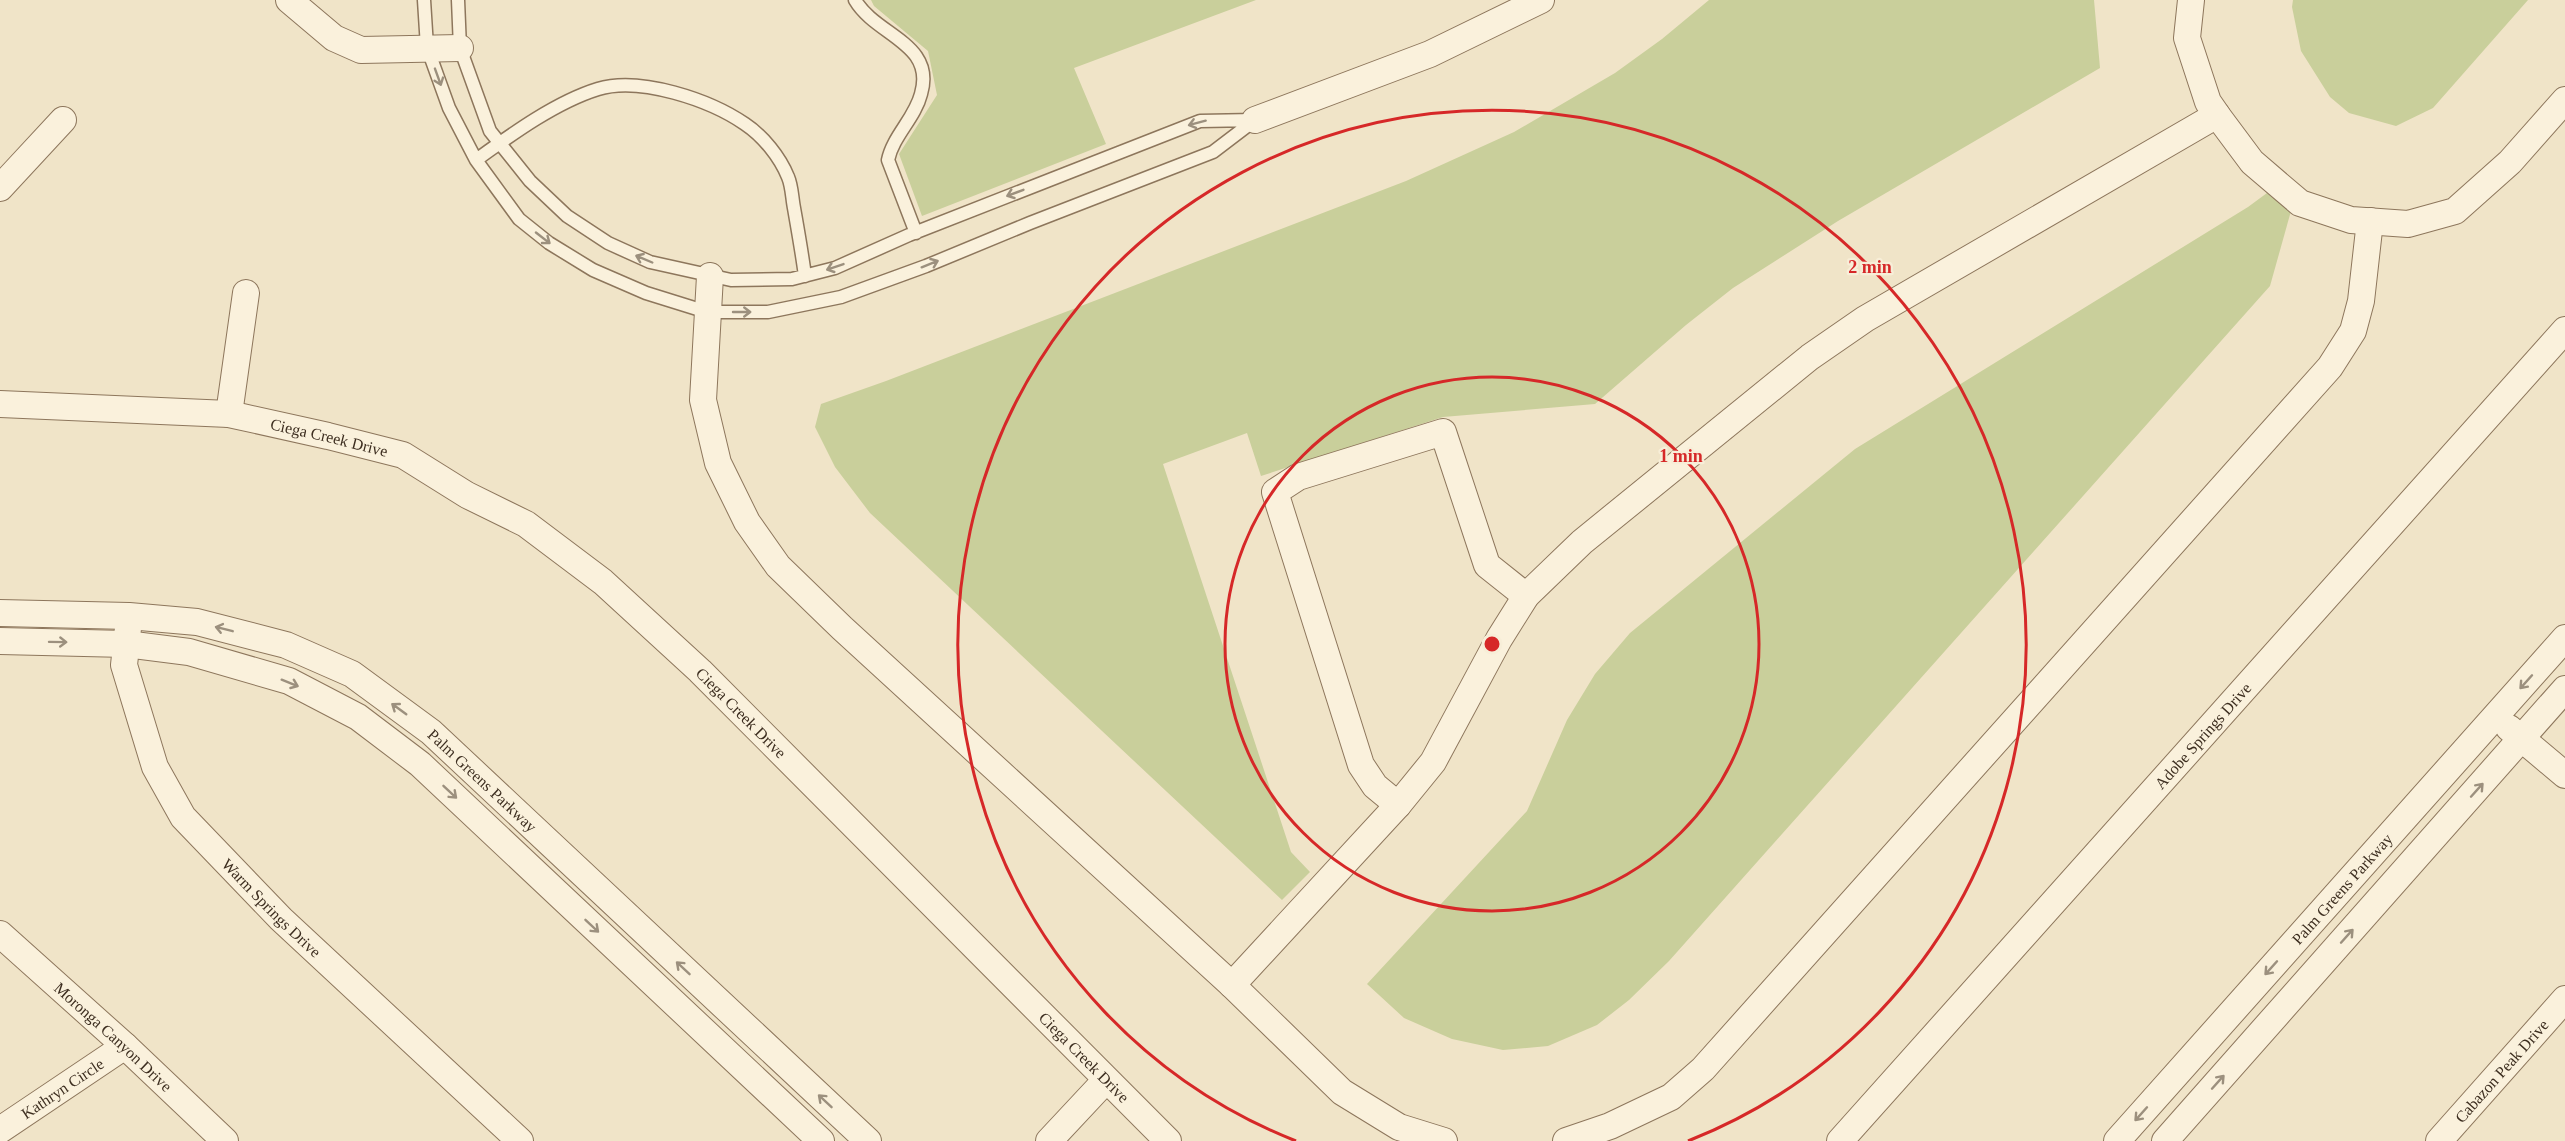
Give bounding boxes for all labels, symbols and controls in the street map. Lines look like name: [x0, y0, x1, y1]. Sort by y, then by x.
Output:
one-way arrow: [434, 68, 445, 86]
one-way arrow: [1188, 118, 1207, 129]
one-way arrow: [1006, 189, 1025, 200]
one-way arrow: [535, 232, 551, 245]
one-way arrow: [636, 253, 654, 264]
text: 2 min: [1848, 257, 1892, 277]
one-way arrow: [920, 258, 939, 269]
one-way arrow: [826, 262, 845, 273]
one-way arrow: [732, 306, 752, 318]
street label: Ciega Creek Drive: [269, 415, 390, 459]
text: 1 min: [1659, 446, 1703, 466]
one-way arrow: [215, 623, 234, 634]
centre of rings: [1482, 634, 1502, 654]
one-way arrow: [48, 637, 68, 648]
street label: Ciega Creek Drive: [693, 664, 790, 761]
one-way arrow: [2519, 674, 2533, 689]
one-way arrow: [281, 678, 299, 689]
street label: Adobe Springs Drive: [2151, 679, 2254, 792]
one-way arrow: [392, 703, 408, 715]
street label: Palm Greens Parkway: [425, 725, 540, 836]
one-way arrow: [2470, 783, 2484, 798]
one-way arrow: [443, 785, 458, 799]
street label: Palm Greens Parkway: [2288, 830, 2396, 947]
street label: Warm Springs Drive: [219, 855, 324, 960]
one-way arrow: [585, 919, 600, 933]
one-way arrow: [2340, 929, 2354, 944]
one-way arrow: [2264, 960, 2278, 975]
one-way arrow: [676, 961, 691, 975]
street label: Moronga Canyon Drive: [51, 979, 176, 1095]
street label: Ciega Creek Drive: [1036, 1008, 1133, 1106]
street label: Cabazon Peak Drive: [2451, 1016, 2551, 1126]
street label: Kathryn Circle: [18, 1054, 107, 1122]
one-way arrow: [2211, 1074, 2225, 1089]
one-way arrow: [818, 1094, 833, 1108]
one-way arrow: [2134, 1106, 2148, 1121]

